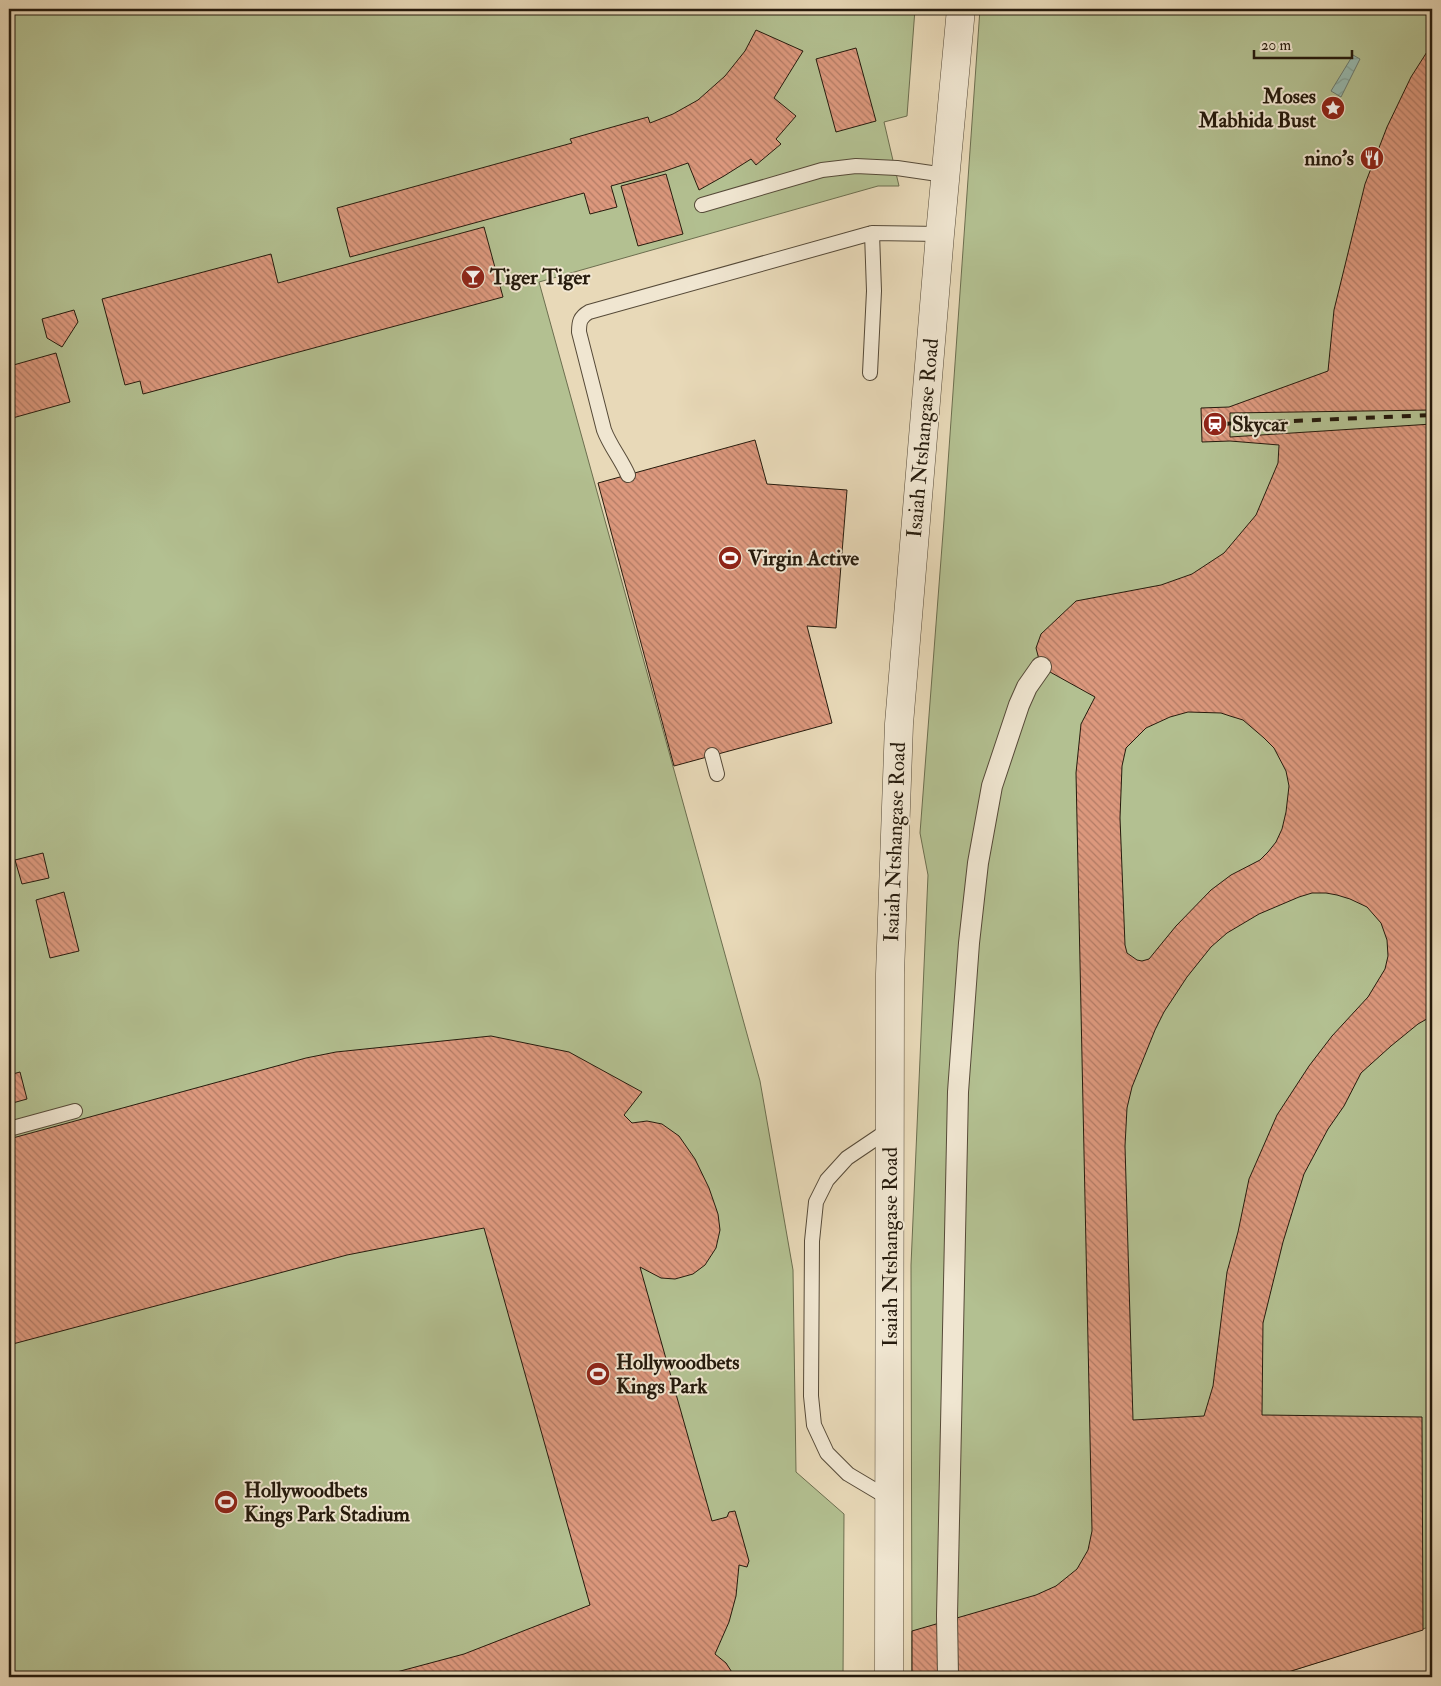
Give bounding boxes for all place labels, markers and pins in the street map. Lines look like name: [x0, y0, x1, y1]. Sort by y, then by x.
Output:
place label: Moses Mabhida Bust: [1197, 83, 1316, 134]
place icon: Moses Mabhida Bust: [1320, 95, 1346, 121]
place label: nino's: [1304, 145, 1354, 172]
restaurant icon: nino's: [1359, 145, 1385, 171]
bar icon: Tiger Tiger: [460, 264, 486, 290]
place label: Tiger Tiger: [489, 264, 591, 291]
station icon: Skycar: [1202, 411, 1228, 437]
place label: Skycar: [1232, 411, 1289, 438]
sports icon: Virgin Active: [717, 545, 743, 571]
place label: Virgin Active: [747, 545, 859, 572]
place label: Hollywoodbets Kings Park: [616, 1349, 739, 1400]
sports icon: Hollywoodbets Kings Park: [585, 1361, 611, 1387]
place label: Hollywoodbets Kings Park Stadium: [244, 1477, 411, 1528]
sports icon: Hollywoodbets Kings Park Stadium: [213, 1489, 239, 1515]

